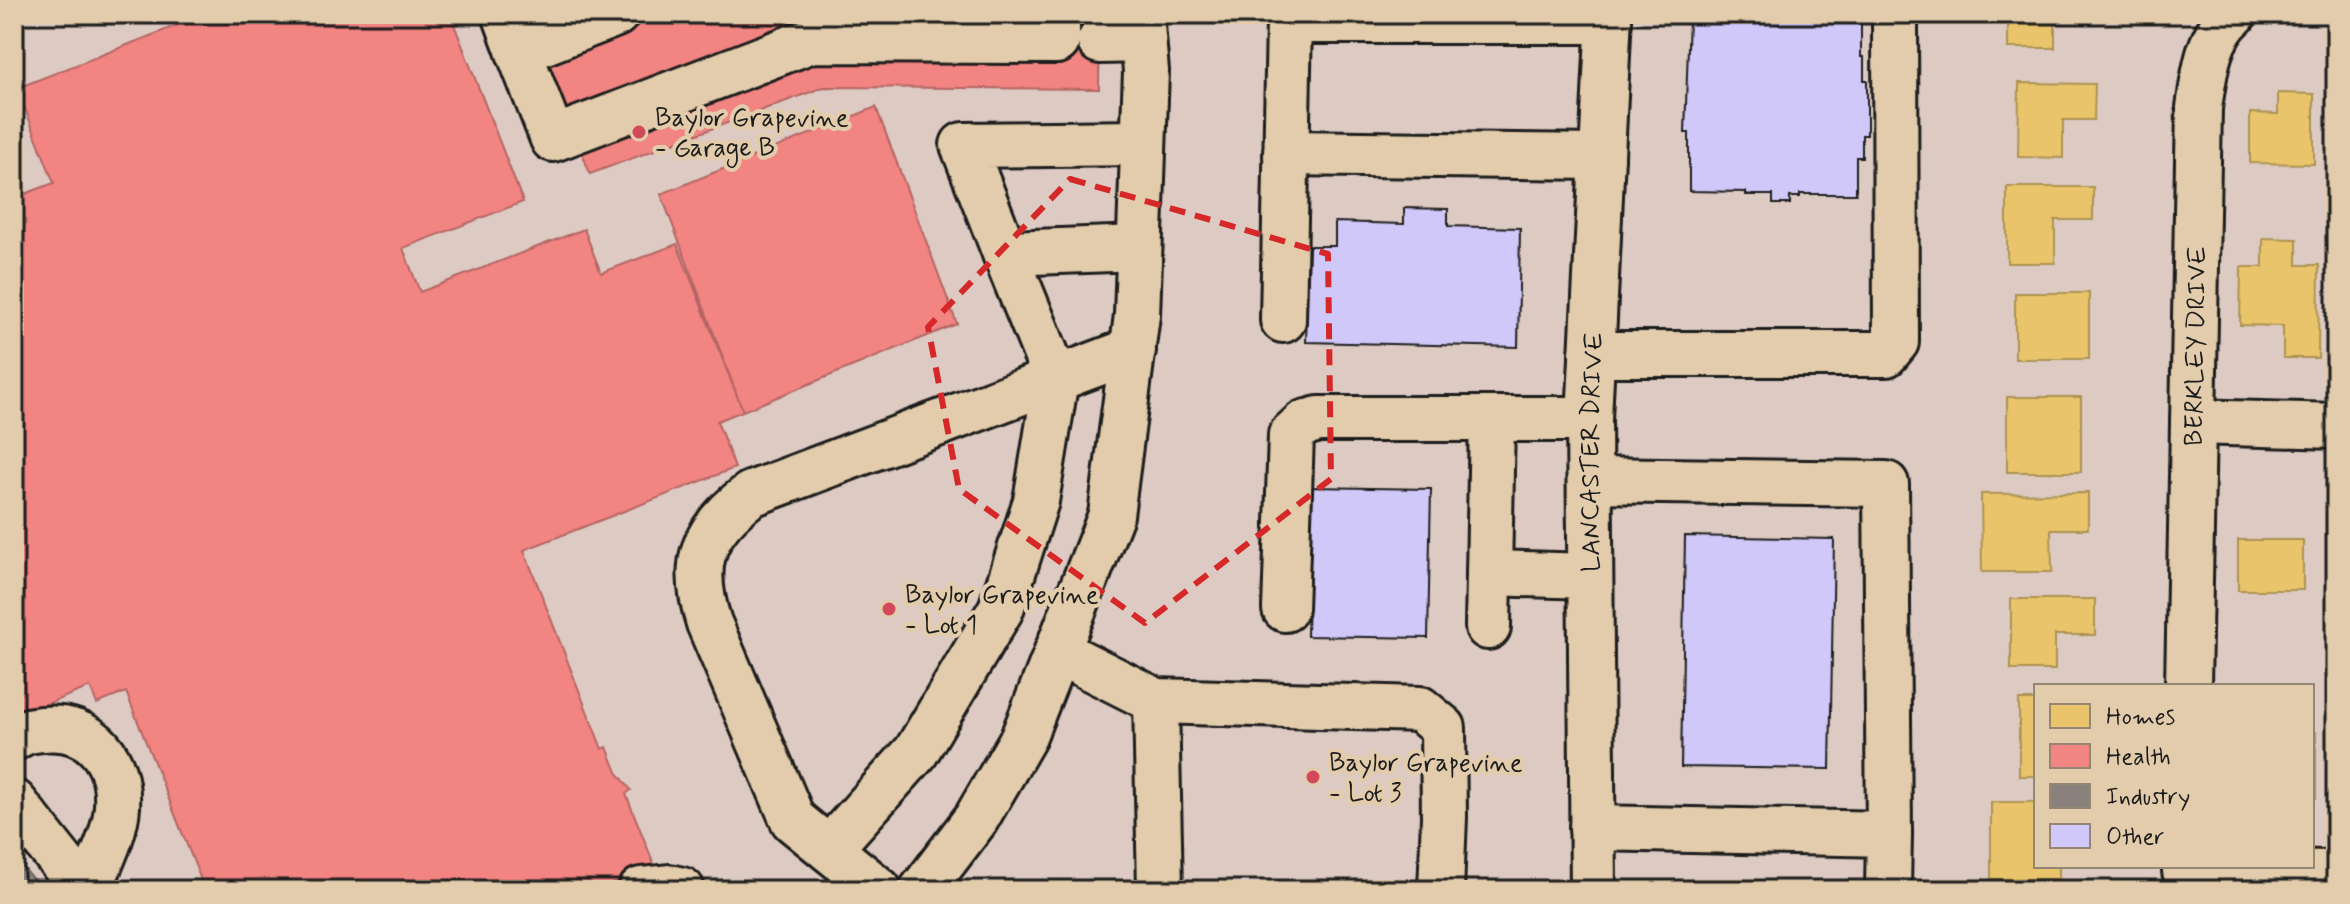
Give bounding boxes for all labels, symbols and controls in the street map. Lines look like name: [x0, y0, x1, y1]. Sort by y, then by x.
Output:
place label: Baylor Grapevine - Garage B: [655, 102, 849, 168]
marker: Baylor Grapevine - Garage B: [630, 123, 648, 141]
street label: BERKLEY DRIVE: [2178, 246, 2215, 446]
street label: LANCASTER DRIVE: [1574, 331, 1612, 572]
place label: Baylor Grapevine - Lot 1: [905, 579, 1099, 643]
marker: Baylor Grapevine - Lot 1: [880, 600, 898, 618]
legend: [2034, 684, 2314, 868]
text: Homes: [2106, 702, 2175, 733]
text: Health: [2106, 742, 2171, 773]
place label: Baylor Grapevine - Lot 3: [1329, 747, 1523, 811]
marker: Baylor Grapevine - Lot 3: [1304, 768, 1322, 786]
text: Industry: [2106, 782, 2190, 813]
text: Other: [2106, 822, 2164, 853]

